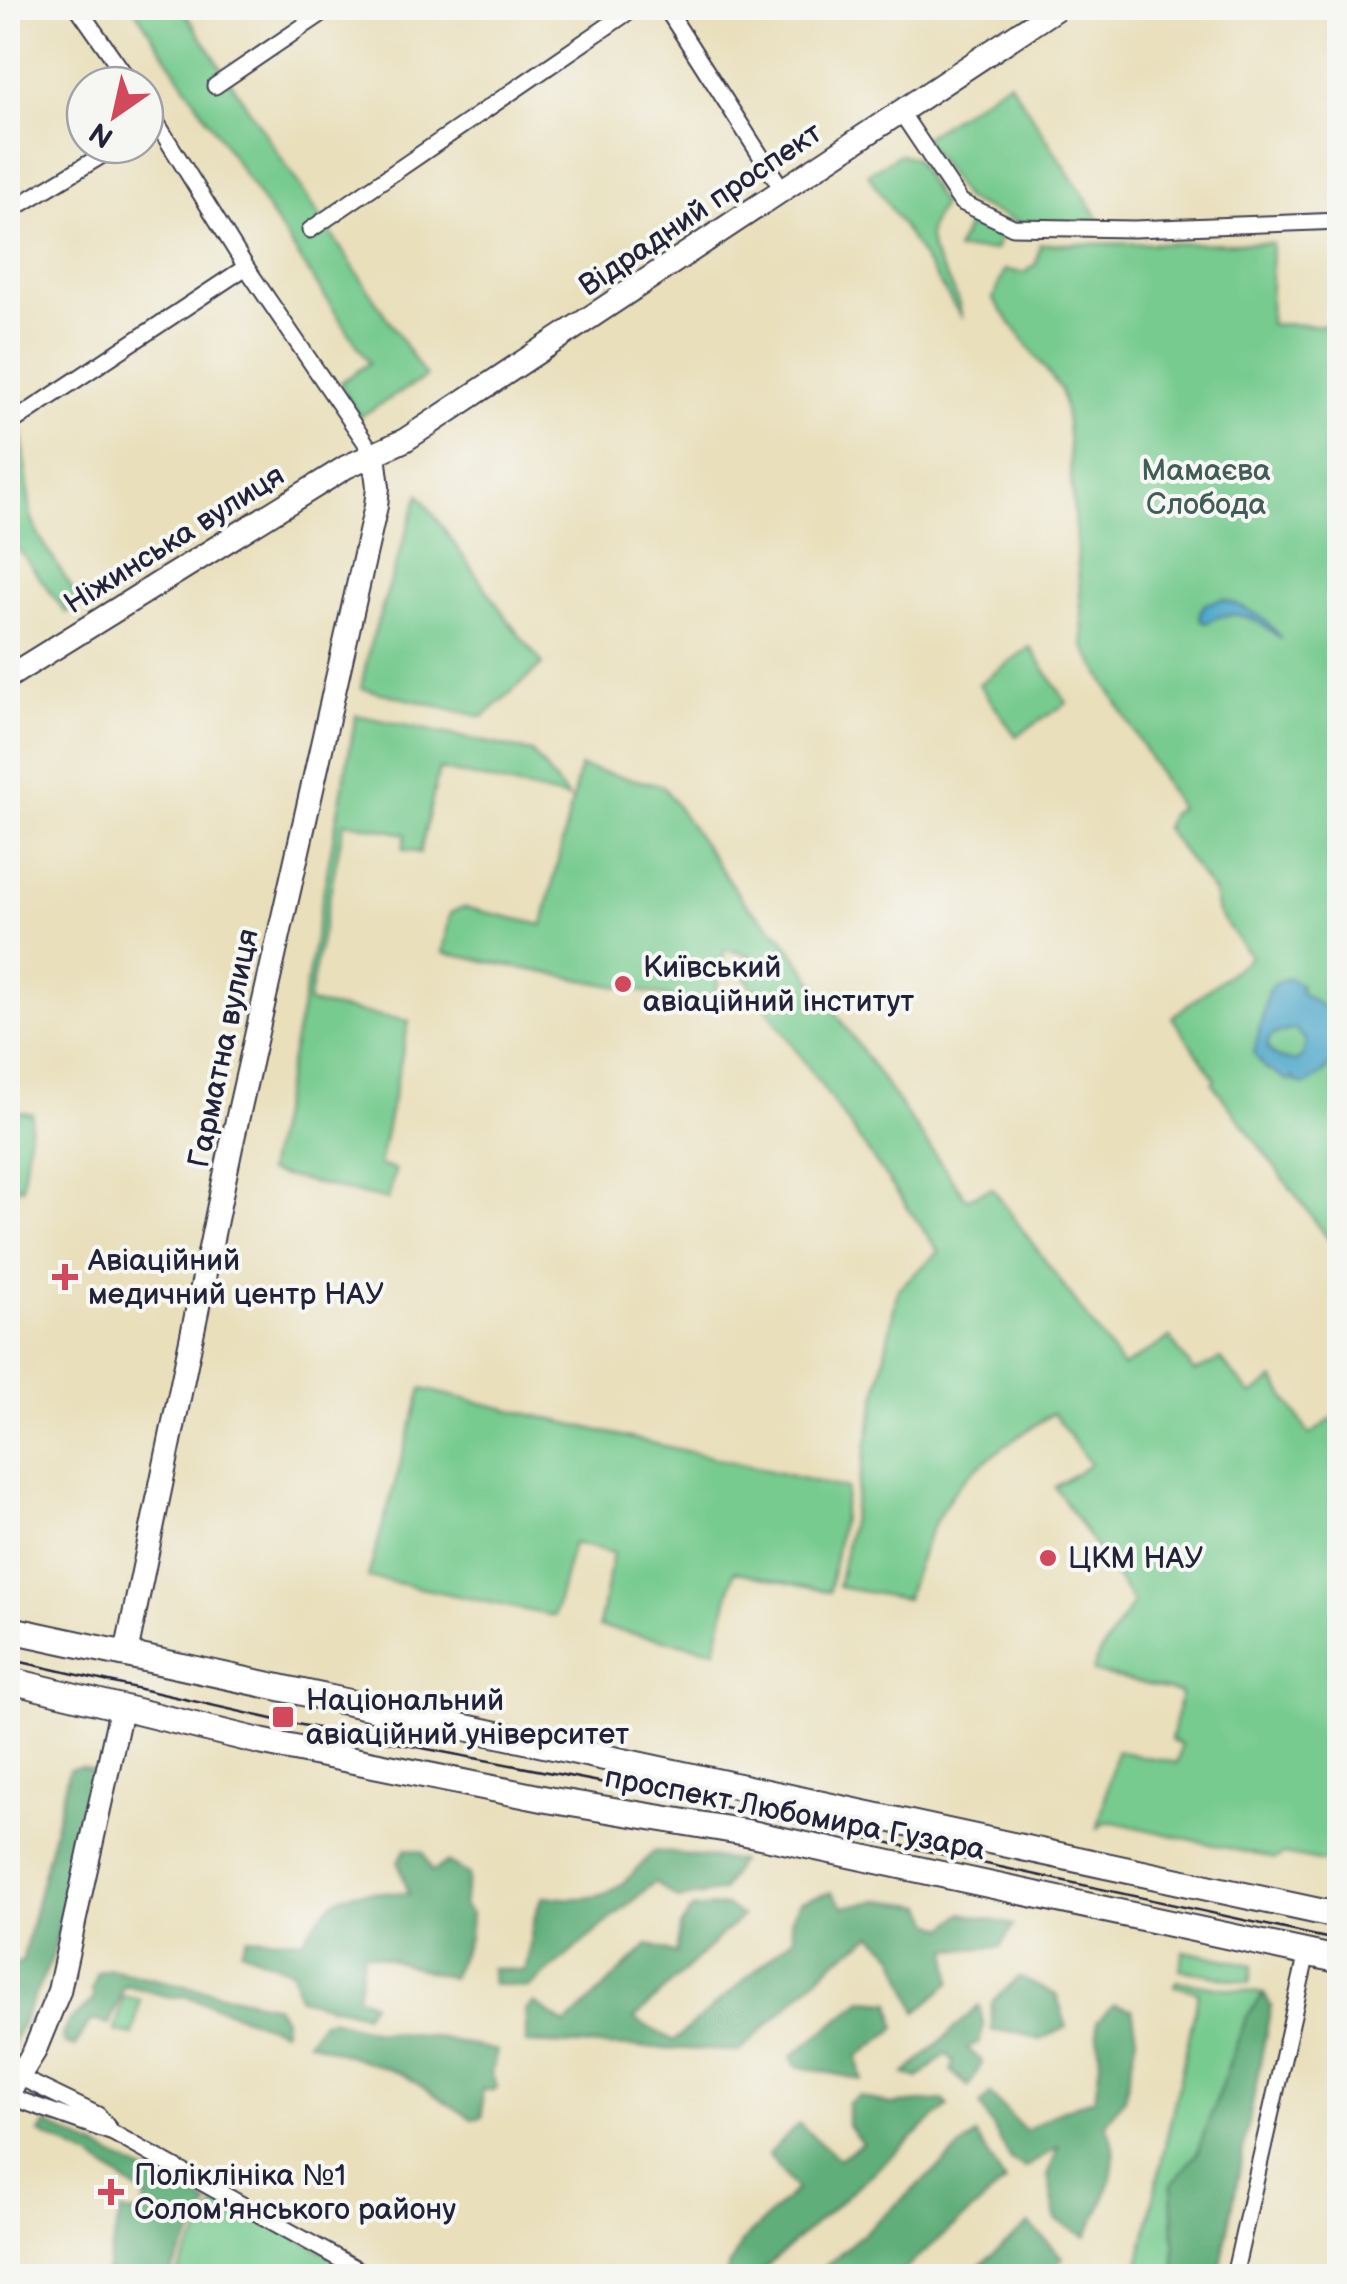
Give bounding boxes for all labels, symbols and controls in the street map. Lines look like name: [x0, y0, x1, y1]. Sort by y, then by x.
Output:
north arrow: [65, 65, 165, 165]
text: N: [84, 115, 120, 154]
street label: Відрадний проспект: [572, 115, 829, 304]
park label: Мамаєва Слобода: [1141, 453, 1271, 523]
street label: Ніжинська вулиця: [58, 458, 291, 622]
street label: Гарматна вулиця: [181, 926, 267, 1171]
place label: Київський авіаційний інститут: [643, 950, 914, 1020]
marker: Київський авіаційний інститут: [612, 973, 634, 995]
place label: Авіаційний медичний центр НАУ: [87, 1243, 384, 1313]
marker: Авіаційний медичний центр НАУ: [52, 1264, 78, 1290]
place label: ЦКМ НАУ: [1068, 1541, 1204, 1577]
marker: ЦКМ НАУ: [1037, 1547, 1059, 1569]
place label: Національний авіаційний університет: [306, 1683, 629, 1753]
marker: Національний авіаційний університет: [270, 1704, 296, 1730]
street label: проспект Любомира Гузара: [602, 1759, 988, 1869]
place label: Поліклініка №1 Солом'янського району: [134, 2158, 456, 2228]
marker: Поліклініка №1 Солом'янського району: [98, 2179, 124, 2205]

